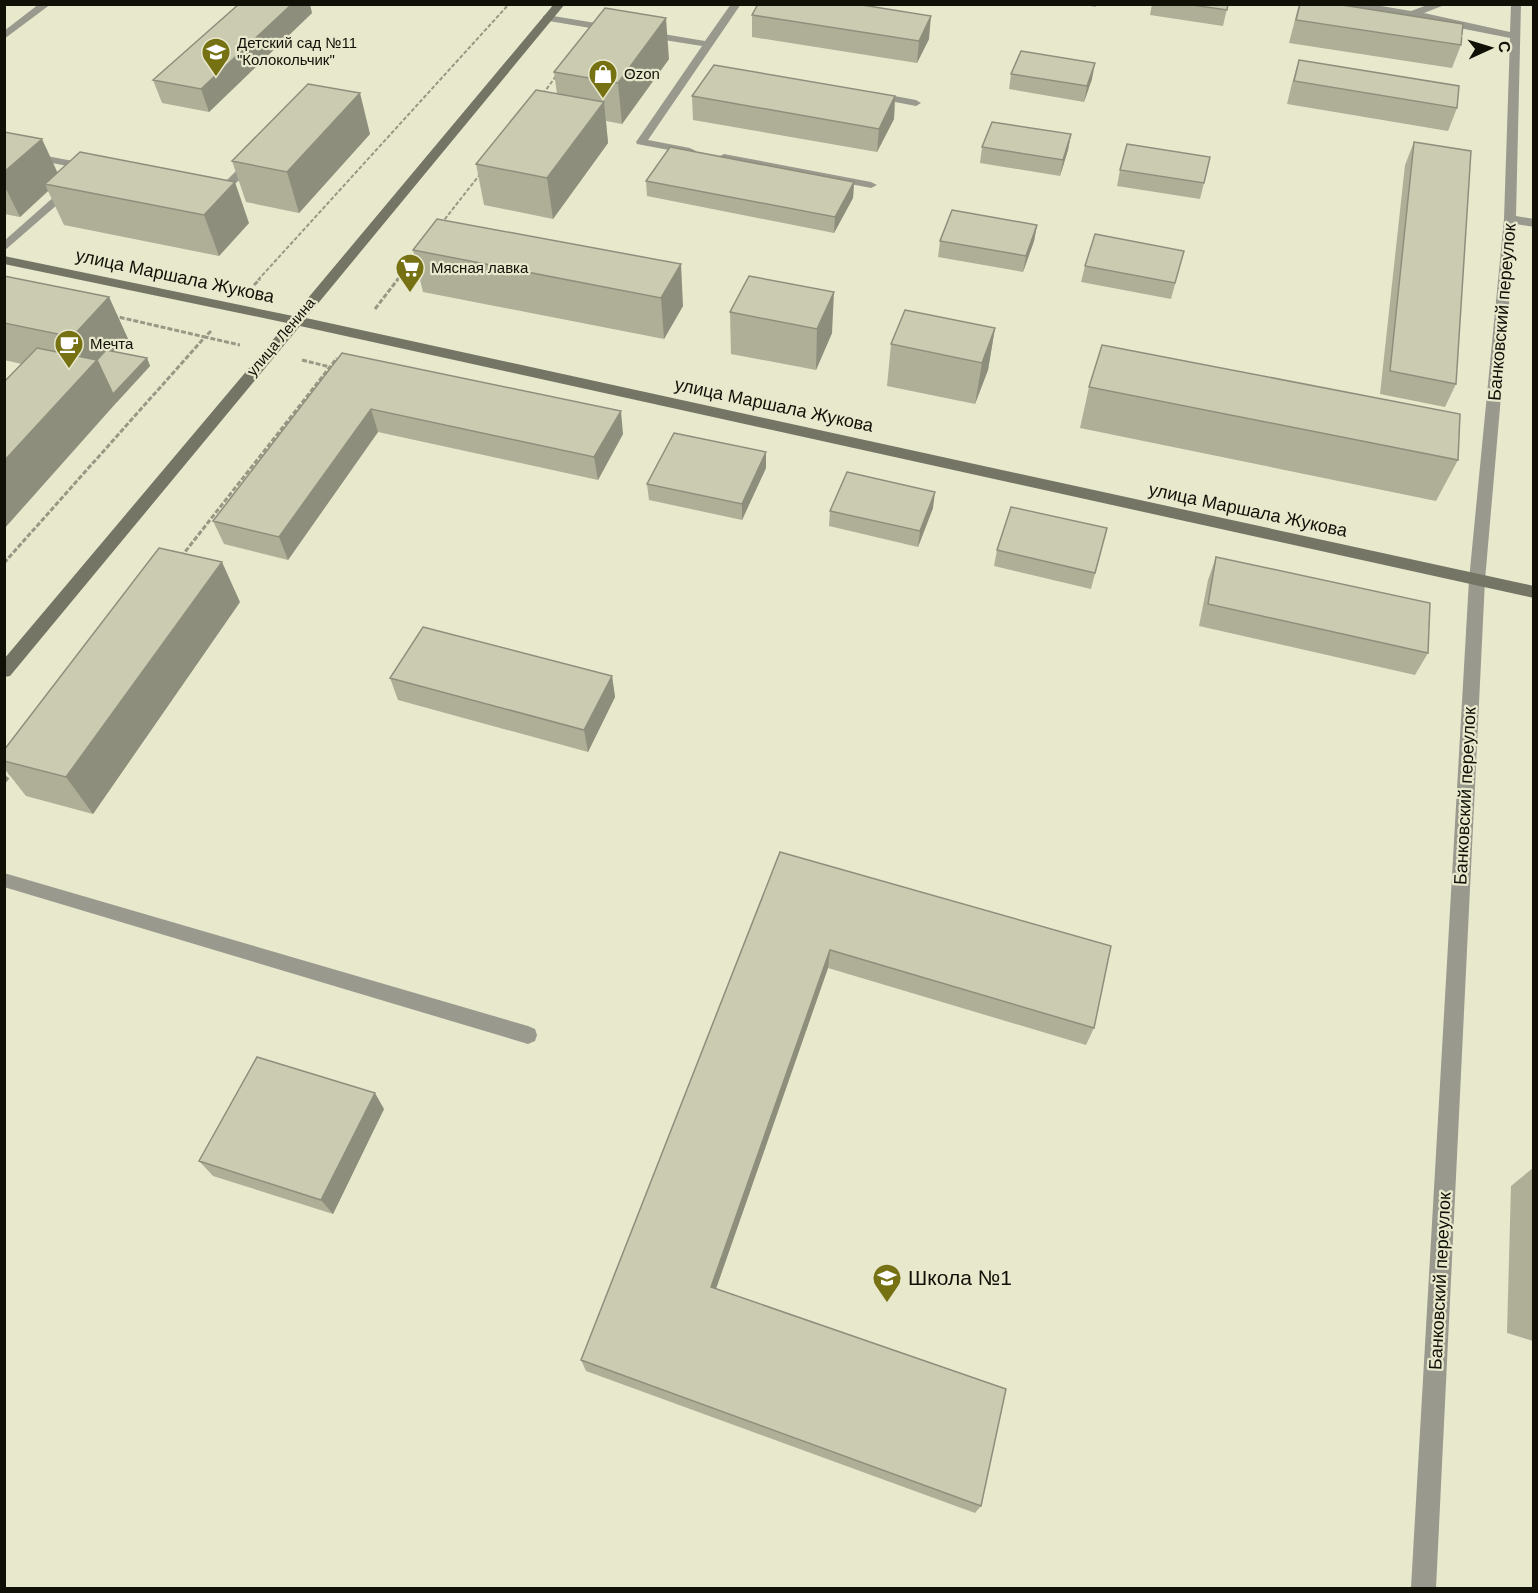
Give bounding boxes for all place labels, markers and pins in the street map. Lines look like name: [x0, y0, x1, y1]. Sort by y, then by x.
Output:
place label: Детский сад №11 "Колокольчик": [237, 34, 357, 68]
school or university icon: Детский сад №11 "Колокольчик": [200, 36, 232, 78]
shop icon: Ozon: [587, 58, 619, 100]
place label: Ozon: [624, 65, 660, 82]
supermarket icon: Мясная лавка: [394, 252, 426, 294]
place label: Мясная лавка: [431, 259, 529, 276]
cafe icon: Мечта: [53, 328, 85, 370]
place label: Мечта: [90, 335, 134, 352]
school or university icon: Школа №1: [871, 1262, 903, 1304]
place label: Школа №1: [908, 1266, 1012, 1289]

